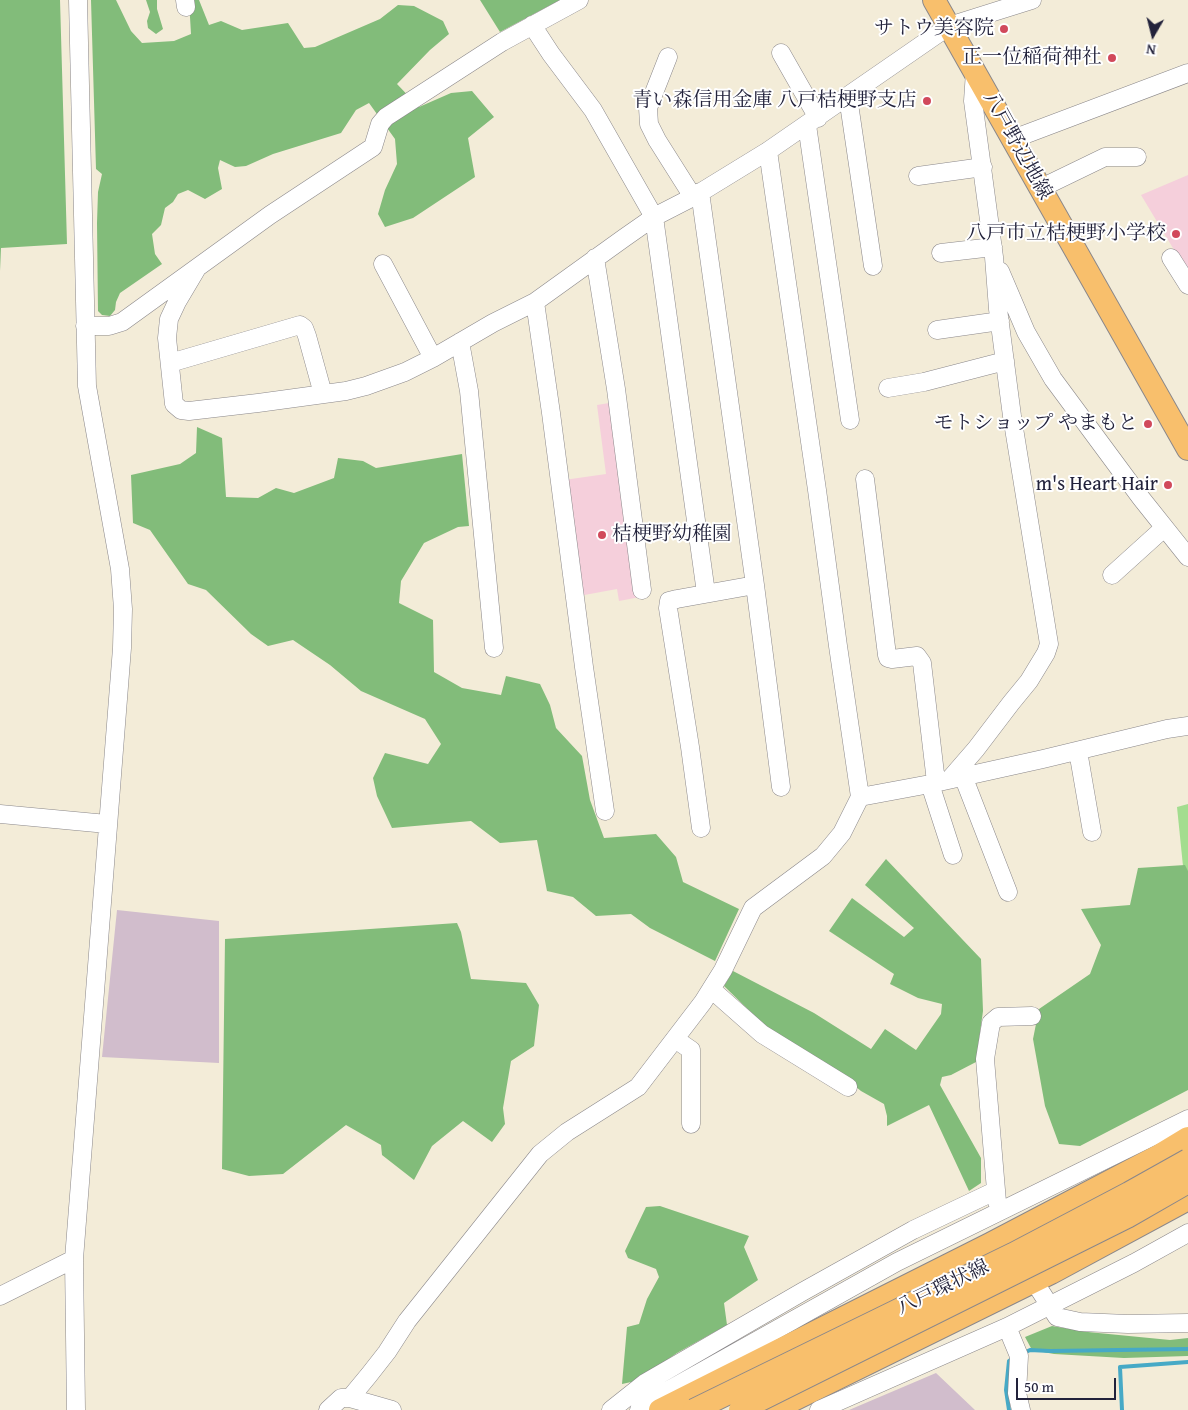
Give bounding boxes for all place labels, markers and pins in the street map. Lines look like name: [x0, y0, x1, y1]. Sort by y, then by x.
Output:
place label: サトウ美容院: [874, 17, 994, 41]
marker: サトウ美容院: [998, 23, 1010, 35]
place label: 正一位稲荷神社: [962, 46, 1102, 70]
marker: 正一位稲荷神社: [1106, 52, 1118, 64]
place label: 青い森信用金庫 八戸桔梗野支店: [633, 89, 917, 113]
marker: 青い森信用金庫 八戸桔梗野支店: [921, 95, 933, 107]
place label: 八戸市立桔梗野小学校: [966, 222, 1166, 246]
marker: 八戸市立桔梗野小学校: [1170, 228, 1182, 240]
place label: モトショップ やまもと: [934, 412, 1138, 436]
marker: モトショップ やまもと: [1142, 418, 1154, 430]
place label: m's Heart Hair: [1036, 473, 1158, 497]
marker: m's Heart Hair: [1162, 479, 1174, 491]
place label: 桔梗野幼稚園: [612, 523, 732, 547]
marker: 桔梗野幼稚園: [596, 529, 608, 541]

